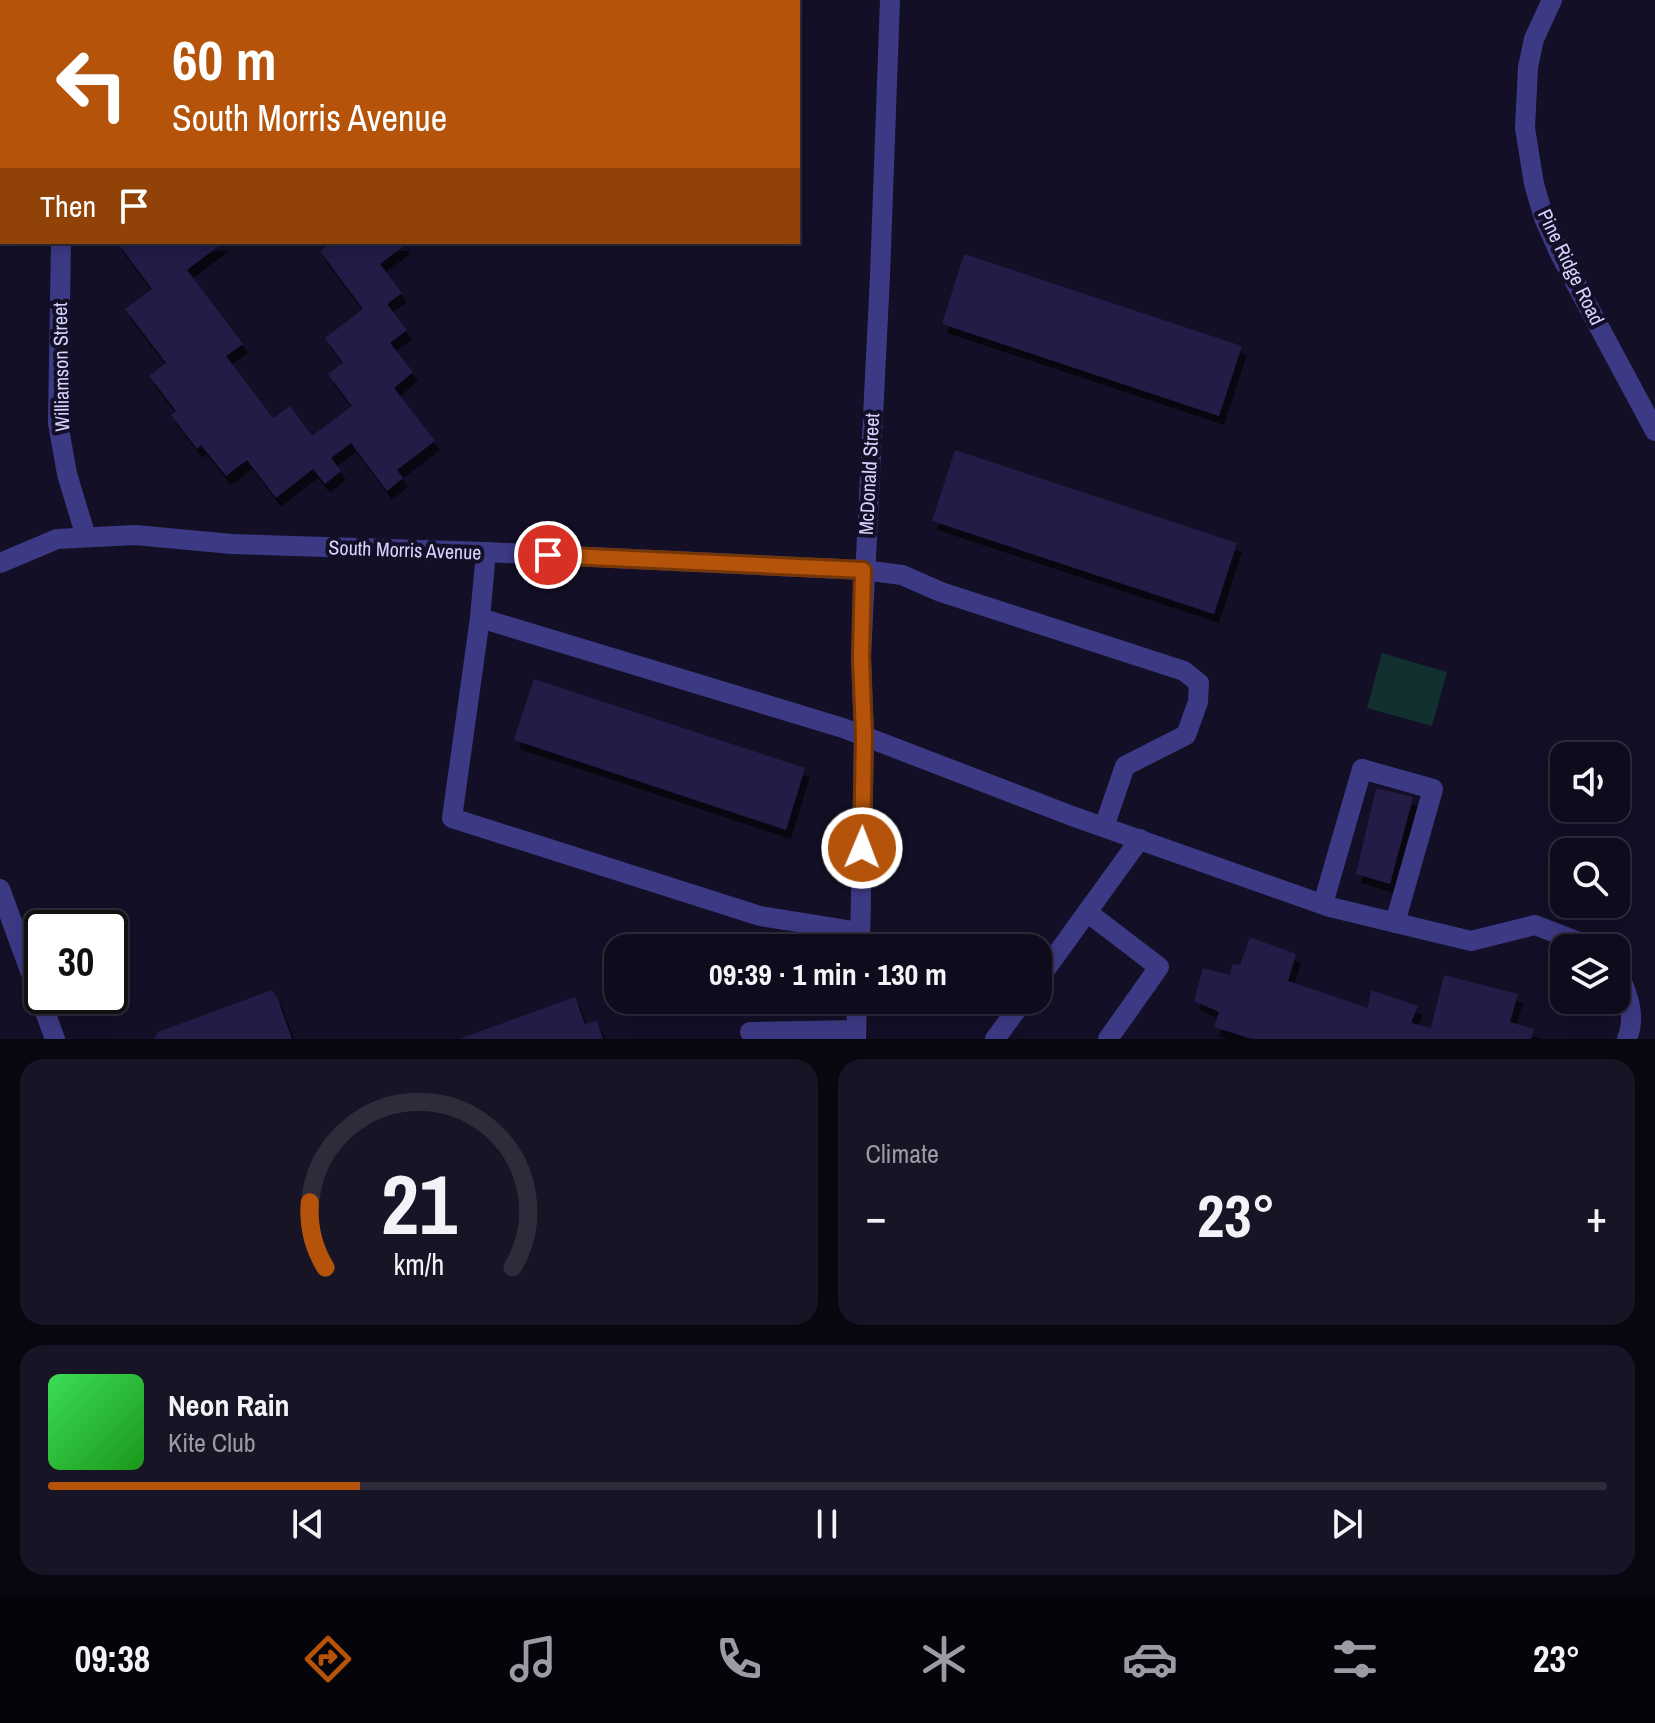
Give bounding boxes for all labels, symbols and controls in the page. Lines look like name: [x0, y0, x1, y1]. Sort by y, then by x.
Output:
text: 60 m: [172, 22, 277, 97]
icon: left: [40, 32, 144, 136]
text: South Morris Avenue: [172, 94, 447, 142]
icon: arrive: [112, 184, 156, 228]
text: Then: [40, 186, 96, 226]
street label: Pine Ridge Road: [1532, 204, 1611, 329]
street label: Williamson Street: [46, 302, 75, 432]
street label: McDonald Street: [852, 412, 885, 536]
pin: [514, 521, 582, 589]
street label: South Morris Avenue: [328, 533, 482, 566]
icon: arrive: [526, 533, 570, 577]
map controls: [1550, 742, 1630, 1014]
button: sound: [1550, 742, 1630, 822]
position arrow: [820, 806, 904, 890]
button: search: [1550, 838, 1630, 918]
speed limit sign: 30: [24, 910, 128, 1014]
button: layers: [1550, 934, 1630, 1014]
text: 09:39 · 1 min · 130 m: [709, 954, 947, 994]
text: Climate: [866, 1136, 939, 1171]
text: 21: [381, 1148, 457, 1260]
text: 23°: [1197, 1175, 1276, 1256]
text: −: [866, 1186, 887, 1246]
text: +: [1586, 1186, 1607, 1246]
text: km/h: [393, 1245, 444, 1284]
text: Neon Rain: [168, 1385, 290, 1425]
text: Kite Club: [168, 1425, 256, 1460]
icon: previous: [286, 1502, 330, 1546]
icon: pause: [805, 1502, 849, 1546]
icon: next: [1325, 1502, 1369, 1546]
icon: directions: [300, 1631, 356, 1687]
icon: music: [505, 1631, 561, 1687]
icon: phone: [711, 1631, 767, 1687]
icon: climate: [916, 1631, 972, 1687]
icon: car: [1122, 1631, 1178, 1687]
icon: filters: [1327, 1631, 1383, 1687]
text: 09:38: [75, 1635, 150, 1683]
text: 23°: [1533, 1635, 1580, 1683]

